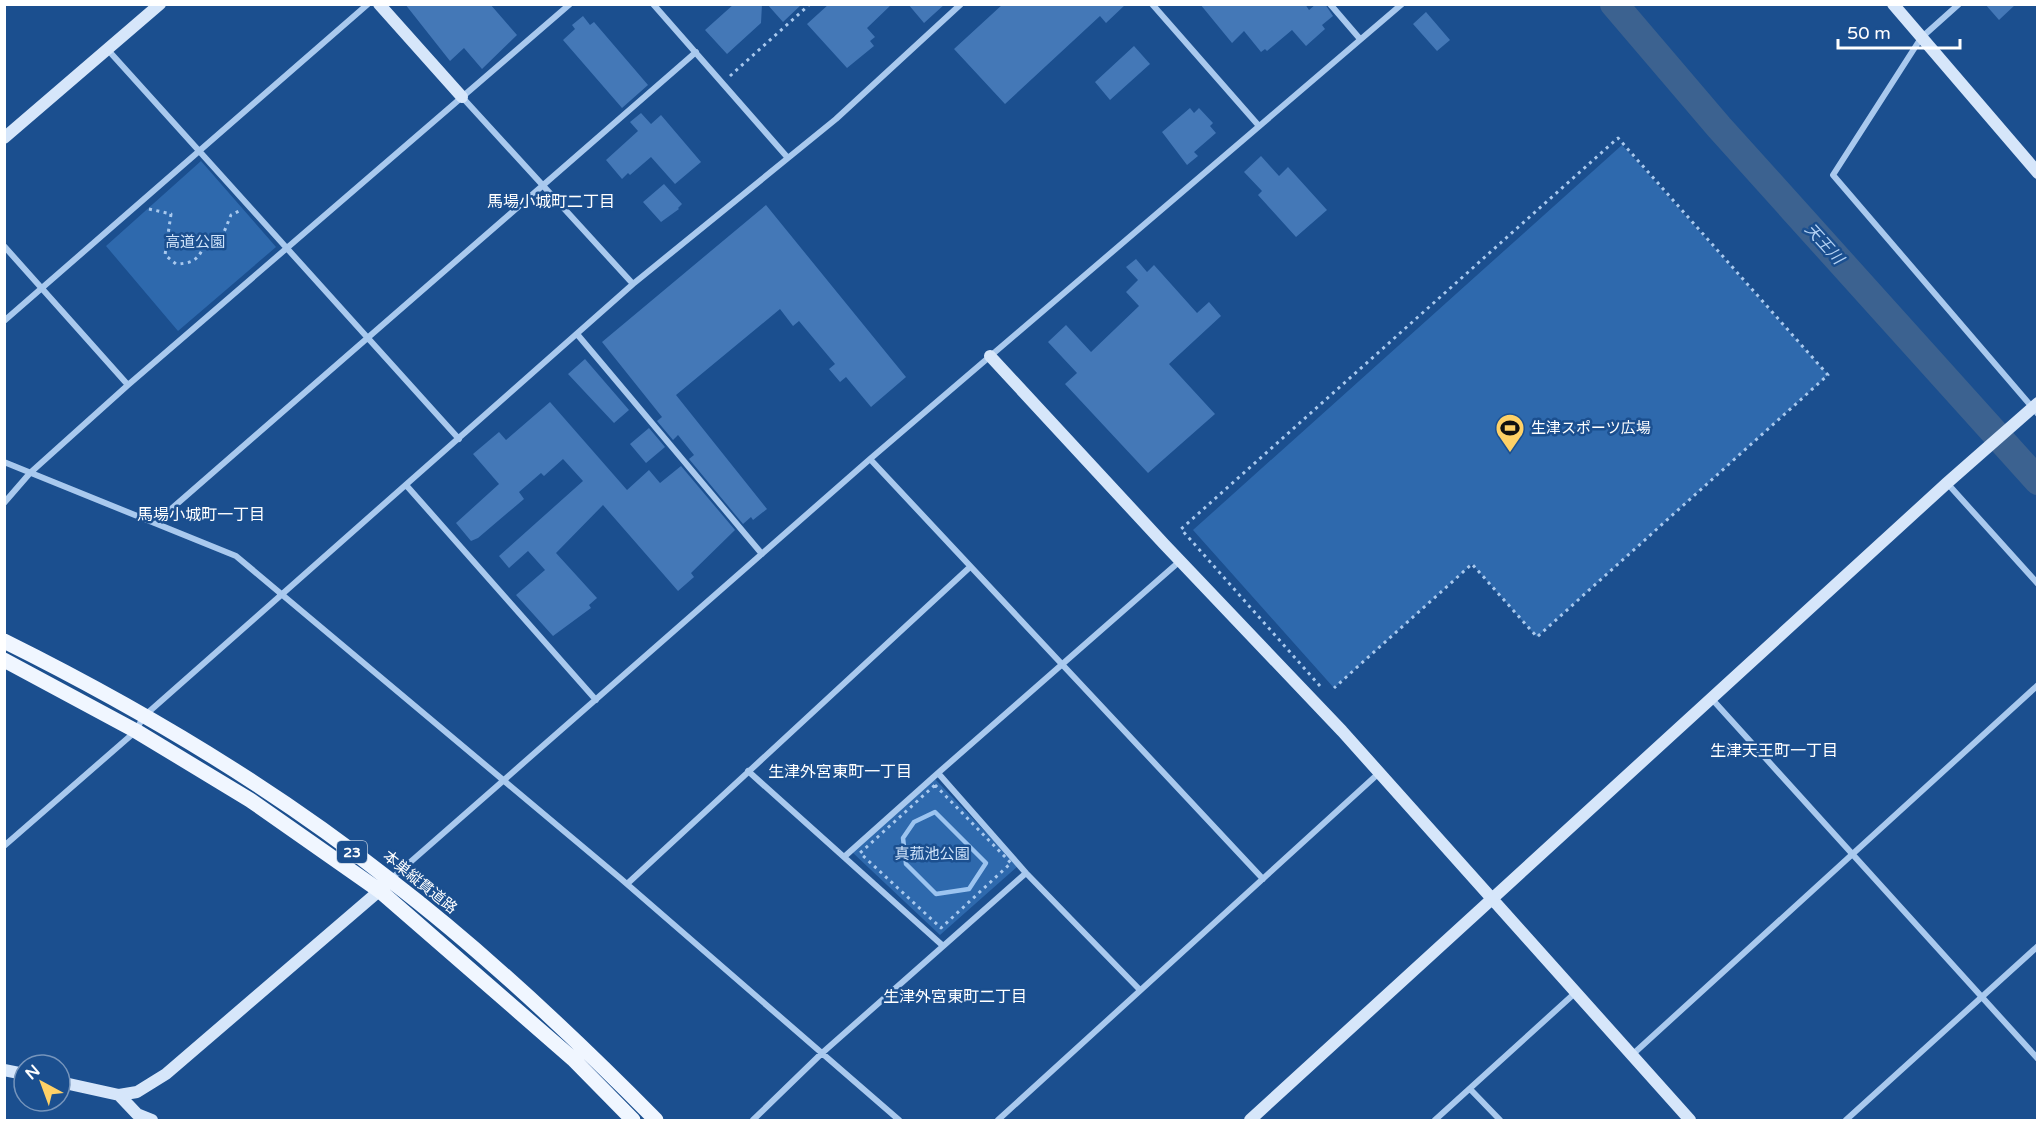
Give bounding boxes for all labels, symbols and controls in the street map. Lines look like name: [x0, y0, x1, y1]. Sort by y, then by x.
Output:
scale bar: [1838, 12, 1960, 50]
text: 50 m: [1847, 22, 1891, 44]
district label: 馬場小城町二丁目: [487, 192, 615, 212]
water label: 天王川: [1801, 219, 1849, 270]
park label: 高道公園: [165, 233, 225, 251]
sports icon: 生津スポーツ広場: [1494, 412, 1526, 454]
place label: 生津スポーツ広場: [1531, 419, 1651, 437]
district label: 馬場小城町一丁目: [137, 505, 265, 525]
district label: 生津天王町一丁目: [1710, 741, 1838, 761]
district label: 生津外宮東町一丁目: [768, 762, 912, 782]
road number: 23: [337, 841, 367, 863]
park label: 真菰池公園: [894, 845, 970, 863]
street label: 本巣縦貫道路: [379, 847, 461, 917]
district label: 生津外宮東町二丁目: [883, 987, 1027, 1007]
north arrow: [12, 1053, 72, 1113]
text: N: [21, 1061, 44, 1084]

